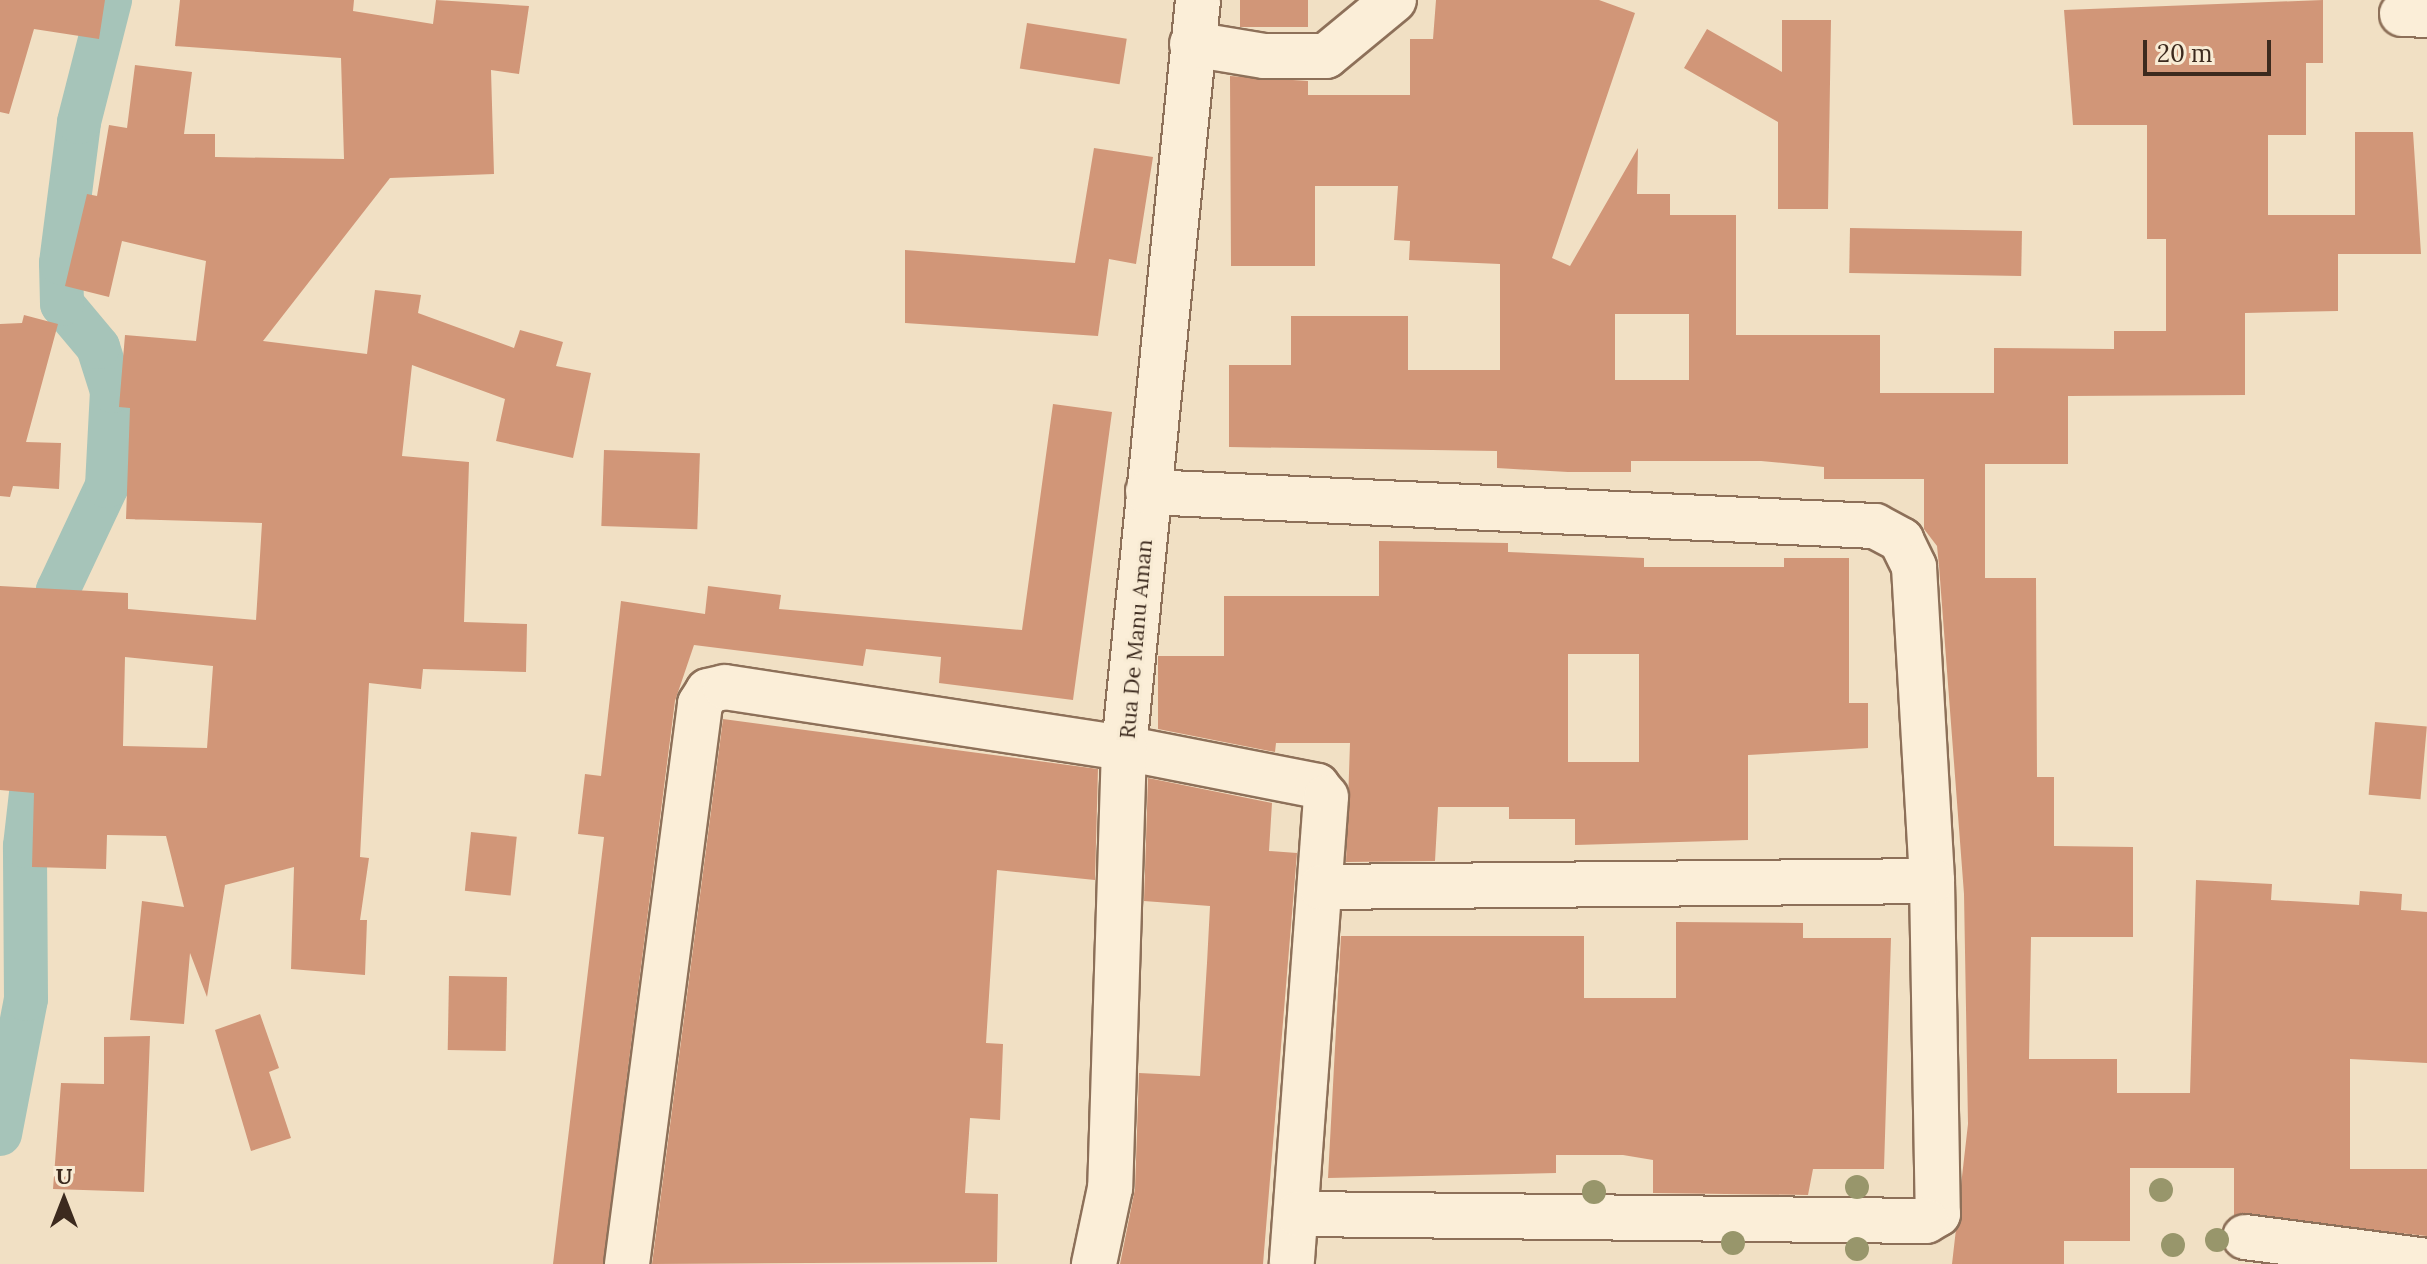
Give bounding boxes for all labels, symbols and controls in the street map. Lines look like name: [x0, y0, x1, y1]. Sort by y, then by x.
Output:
scale bar: [2147, 24, 2275, 74]
text: 20 m: [2157, 38, 2213, 69]
street label: Rua De Manu Aman: [1114, 538, 1158, 740]
north arrow: [24, 1160, 104, 1240]
text: U: [56, 1162, 72, 1190]

